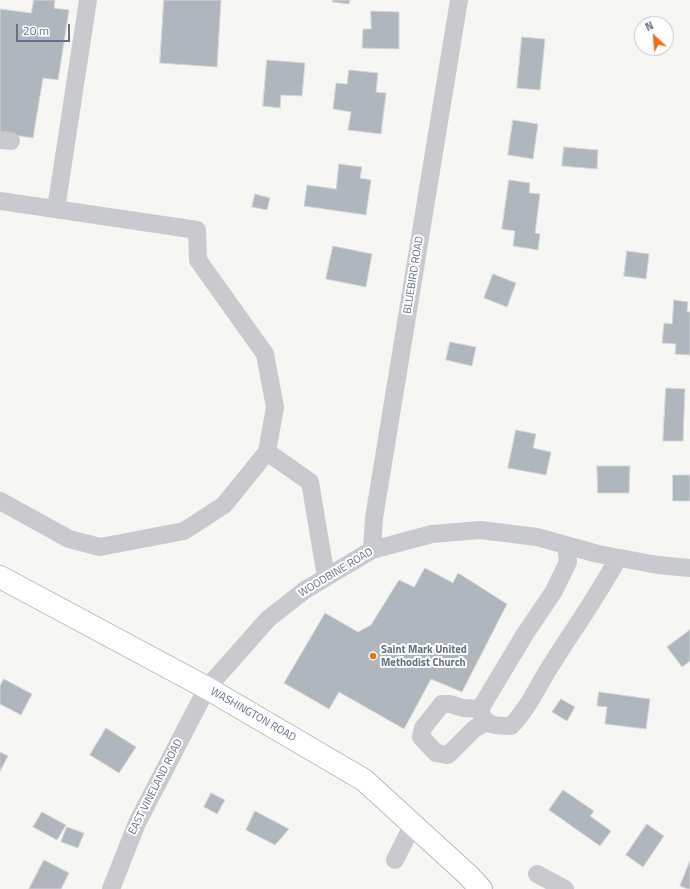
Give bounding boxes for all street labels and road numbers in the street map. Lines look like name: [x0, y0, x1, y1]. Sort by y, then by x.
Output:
street label: BLUEBIRD ROAD: [401, 235, 427, 315]
street label: WOODBINE ROAD: [296, 546, 376, 600]
street label: WASHINGTON ROAD: [208, 685, 298, 745]
street label: EAST VINELAND ROAD: [126, 737, 186, 837]

